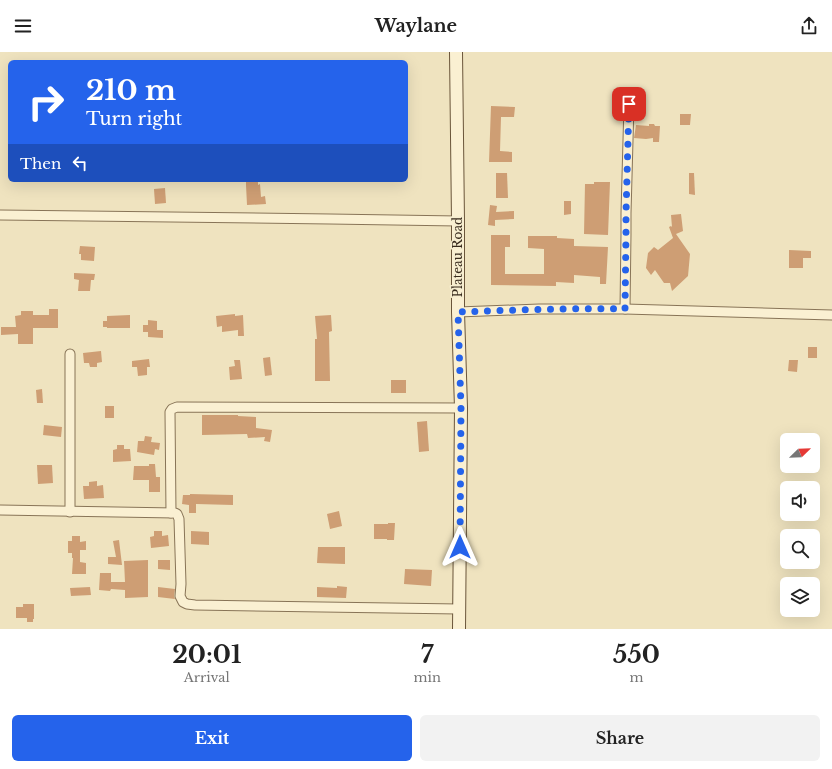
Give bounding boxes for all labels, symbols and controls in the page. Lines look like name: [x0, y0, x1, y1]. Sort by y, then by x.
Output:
icon: menu: [12, 15, 34, 37]
text: Waylane: [375, 15, 457, 37]
icon: share: [798, 15, 820, 37]
text: 210 m: [86, 73, 176, 108]
icon: right: [20, 76, 72, 128]
pin: [612, 87, 646, 121]
icon: arrive: [618, 93, 640, 115]
text: Turn right: [86, 108, 182, 130]
icon: left: [69, 152, 91, 174]
text: Then: [20, 154, 61, 173]
street label: Plateau Road: [450, 217, 465, 297]
north arrow: [780, 433, 820, 473]
map controls: [780, 433, 820, 617]
button: sound: [780, 481, 820, 521]
position arrow: [439, 526, 481, 568]
button: search: [780, 529, 820, 569]
button: layers: [780, 577, 820, 617]
text: 20:01: [172, 640, 241, 669]
text: 7: [421, 640, 433, 669]
text: 550: [613, 640, 660, 669]
text: Arrival: [184, 669, 230, 686]
text: min: [414, 669, 441, 686]
text: m: [629, 669, 643, 686]
button: Exit: [12, 715, 412, 761]
button: Share: [420, 715, 820, 761]

